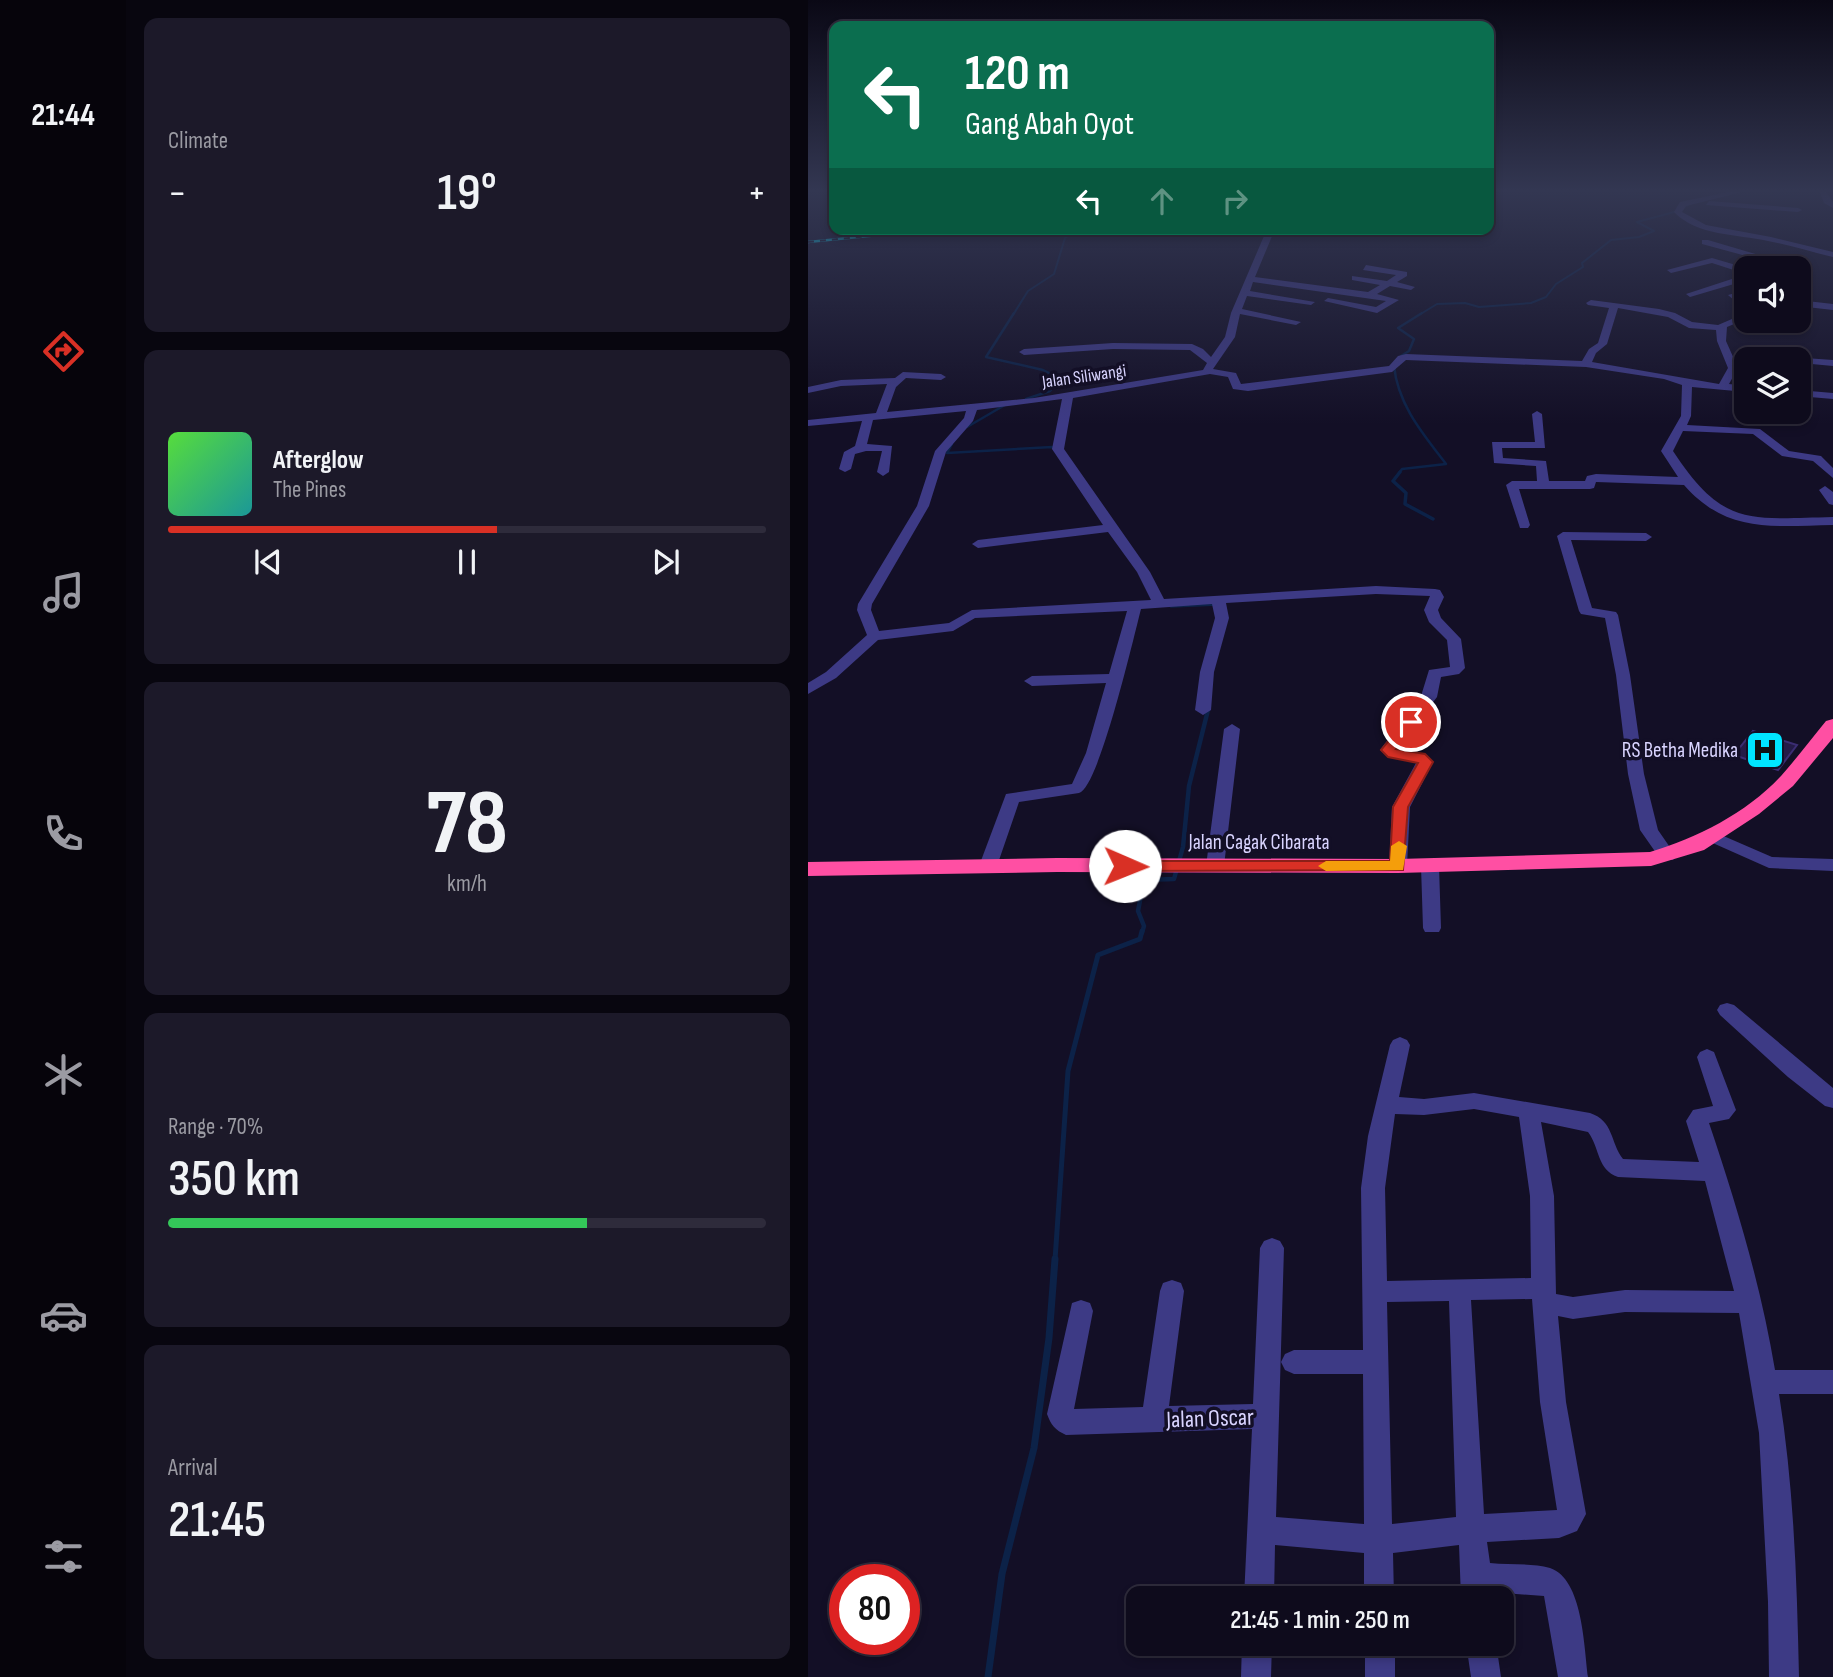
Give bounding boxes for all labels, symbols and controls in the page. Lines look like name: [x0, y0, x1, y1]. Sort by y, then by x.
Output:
text: 120 m: [965, 45, 1070, 104]
icon: left: [850, 49, 941, 140]
text: 21:44: [31, 96, 95, 135]
text: Gang Abah Oyot: [965, 105, 1134, 144]
text: Climate: [168, 127, 228, 155]
text: 19°: [437, 162, 497, 225]
text: −: [168, 171, 187, 216]
text: +: [747, 171, 766, 216]
icon: left: [1070, 182, 1108, 220]
icon: ahead: [1143, 182, 1181, 220]
icon: right: [1216, 182, 1254, 220]
map controls: [1734, 256, 1811, 424]
button: sound: [1734, 256, 1811, 333]
icon: directions: [39, 327, 88, 376]
button: layers: [1734, 347, 1811, 424]
street label: Jalan Siliwangi: [1040, 360, 1127, 393]
text: Afterglow: [273, 445, 364, 476]
text: The Pines: [273, 476, 346, 504]
icon: previous: [249, 543, 287, 581]
icon: pause: [448, 543, 486, 581]
icon: next: [647, 543, 685, 581]
icon: music: [39, 568, 88, 617]
pin: [1381, 692, 1441, 752]
icon: arrive: [1392, 703, 1430, 741]
hospital icon: RS Betha Medika: [1744, 729, 1786, 771]
place label: RS Betha Medika: [1622, 738, 1738, 763]
text: 78: [426, 770, 508, 879]
icon: phone: [39, 809, 88, 858]
position arrow: [1088, 829, 1162, 903]
street label: Jalan Cagak Cibarata: [1187, 830, 1330, 855]
text: km/h: [447, 870, 487, 898]
icon: climate: [39, 1050, 88, 1099]
text: Range · 70%: [168, 1113, 263, 1141]
text: 350 km: [168, 1148, 300, 1211]
icon: car: [39, 1291, 88, 1340]
street label: Jalan Oscar: [1165, 1402, 1255, 1435]
text: Arrival: [168, 1454, 217, 1482]
text: 21:45: [168, 1489, 266, 1552]
icon: filters: [39, 1532, 88, 1581]
speed limit sign: 80: [829, 1564, 920, 1655]
text: 21:45 · 1 min · 250 m: [1230, 1605, 1410, 1636]

